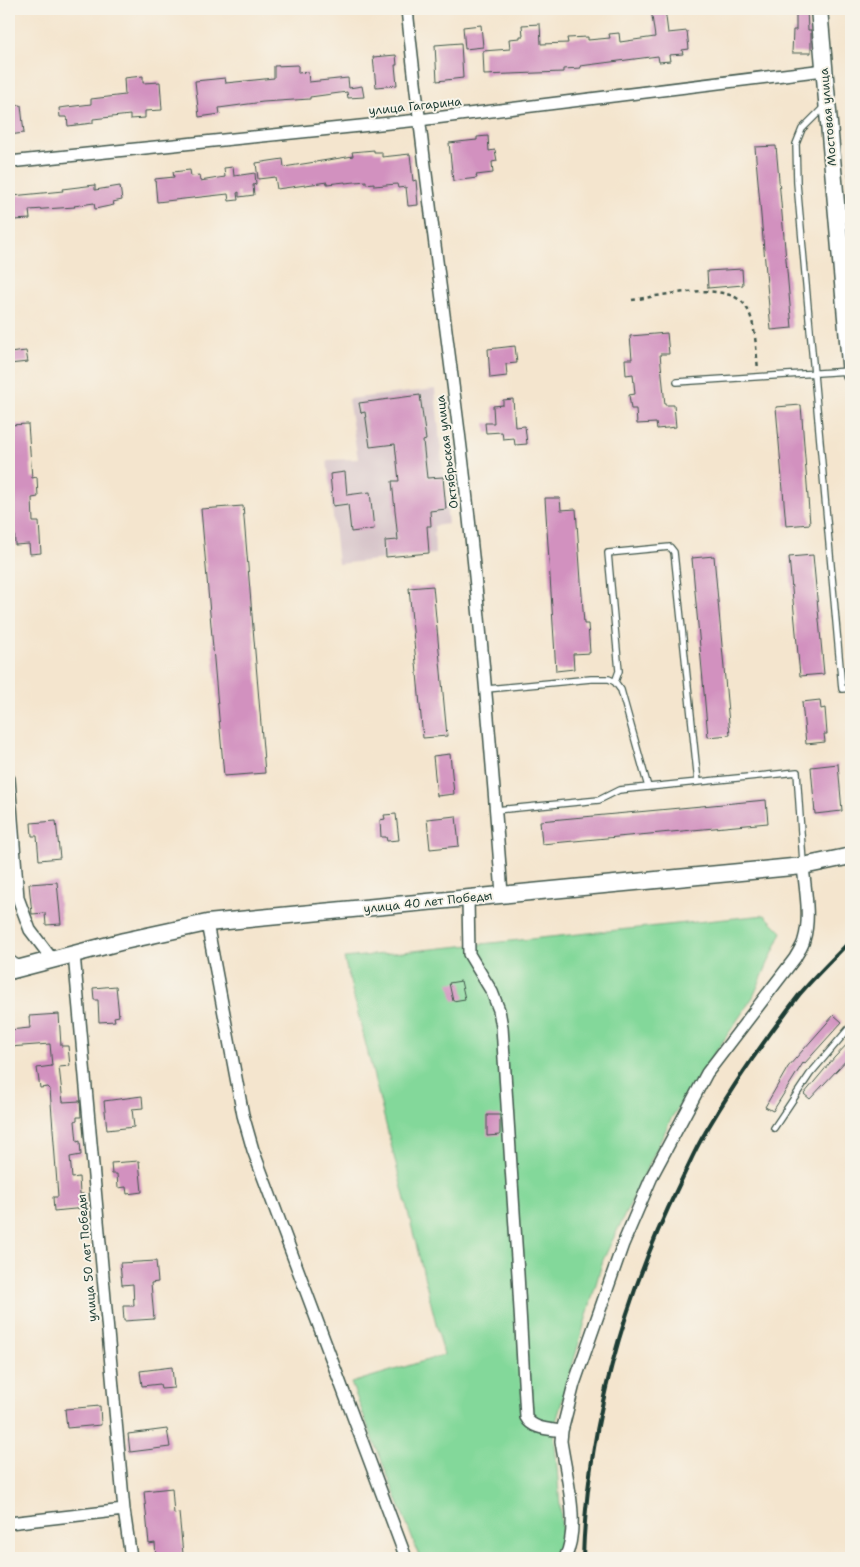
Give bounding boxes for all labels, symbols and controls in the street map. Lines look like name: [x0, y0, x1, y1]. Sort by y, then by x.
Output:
street label: Мостовая улица: [816, 67, 840, 167]
street label: улица Гагарина: [368, 93, 463, 119]
street label: Октябрьская улица: [432, 394, 462, 510]
street label: улица 40 лет Победы: [363, 887, 493, 917]
street label: улица 50 лет Победы: [73, 1193, 101, 1323]

